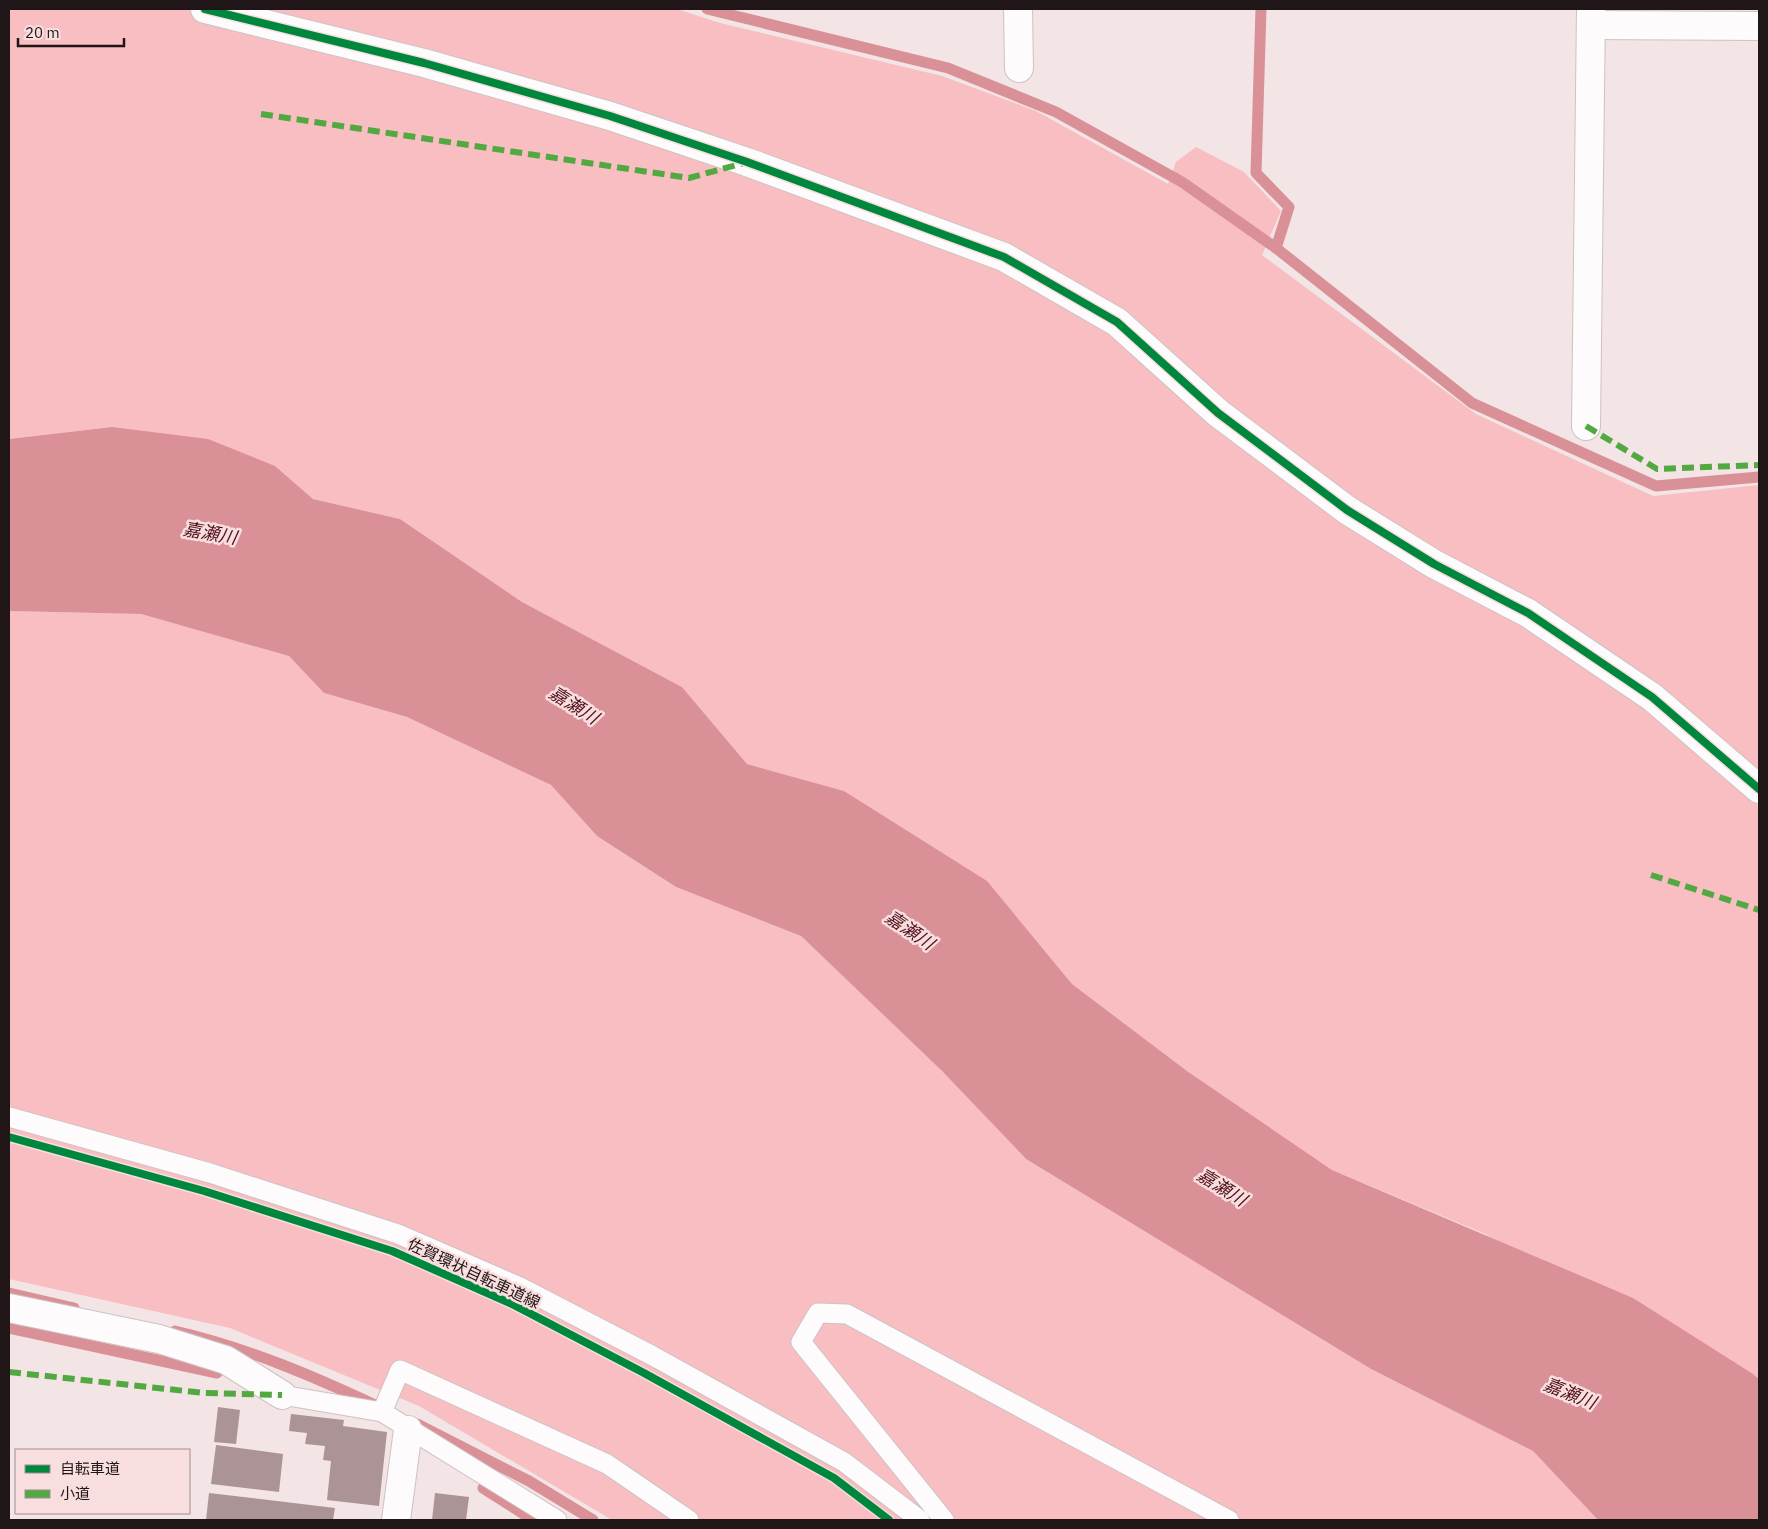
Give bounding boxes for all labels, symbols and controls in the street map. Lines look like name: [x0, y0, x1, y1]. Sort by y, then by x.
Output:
scale bar: [18, 15, 124, 47]
text: 20 m: [25, 23, 60, 42]
water label: 嘉瀬川: [181, 517, 241, 549]
water label: 嘉瀬川: [545, 681, 605, 730]
water label: 嘉瀬川: [881, 905, 940, 956]
water label: 嘉瀬川: [1193, 1163, 1253, 1212]
street label: 佐賀環状自転車道線: [405, 1234, 543, 1312]
water label: 嘉瀬川: [1541, 1372, 1601, 1415]
legend: [15, 1449, 190, 1514]
text: 自転車道: [60, 1459, 120, 1478]
text: 小道: [60, 1484, 90, 1503]

